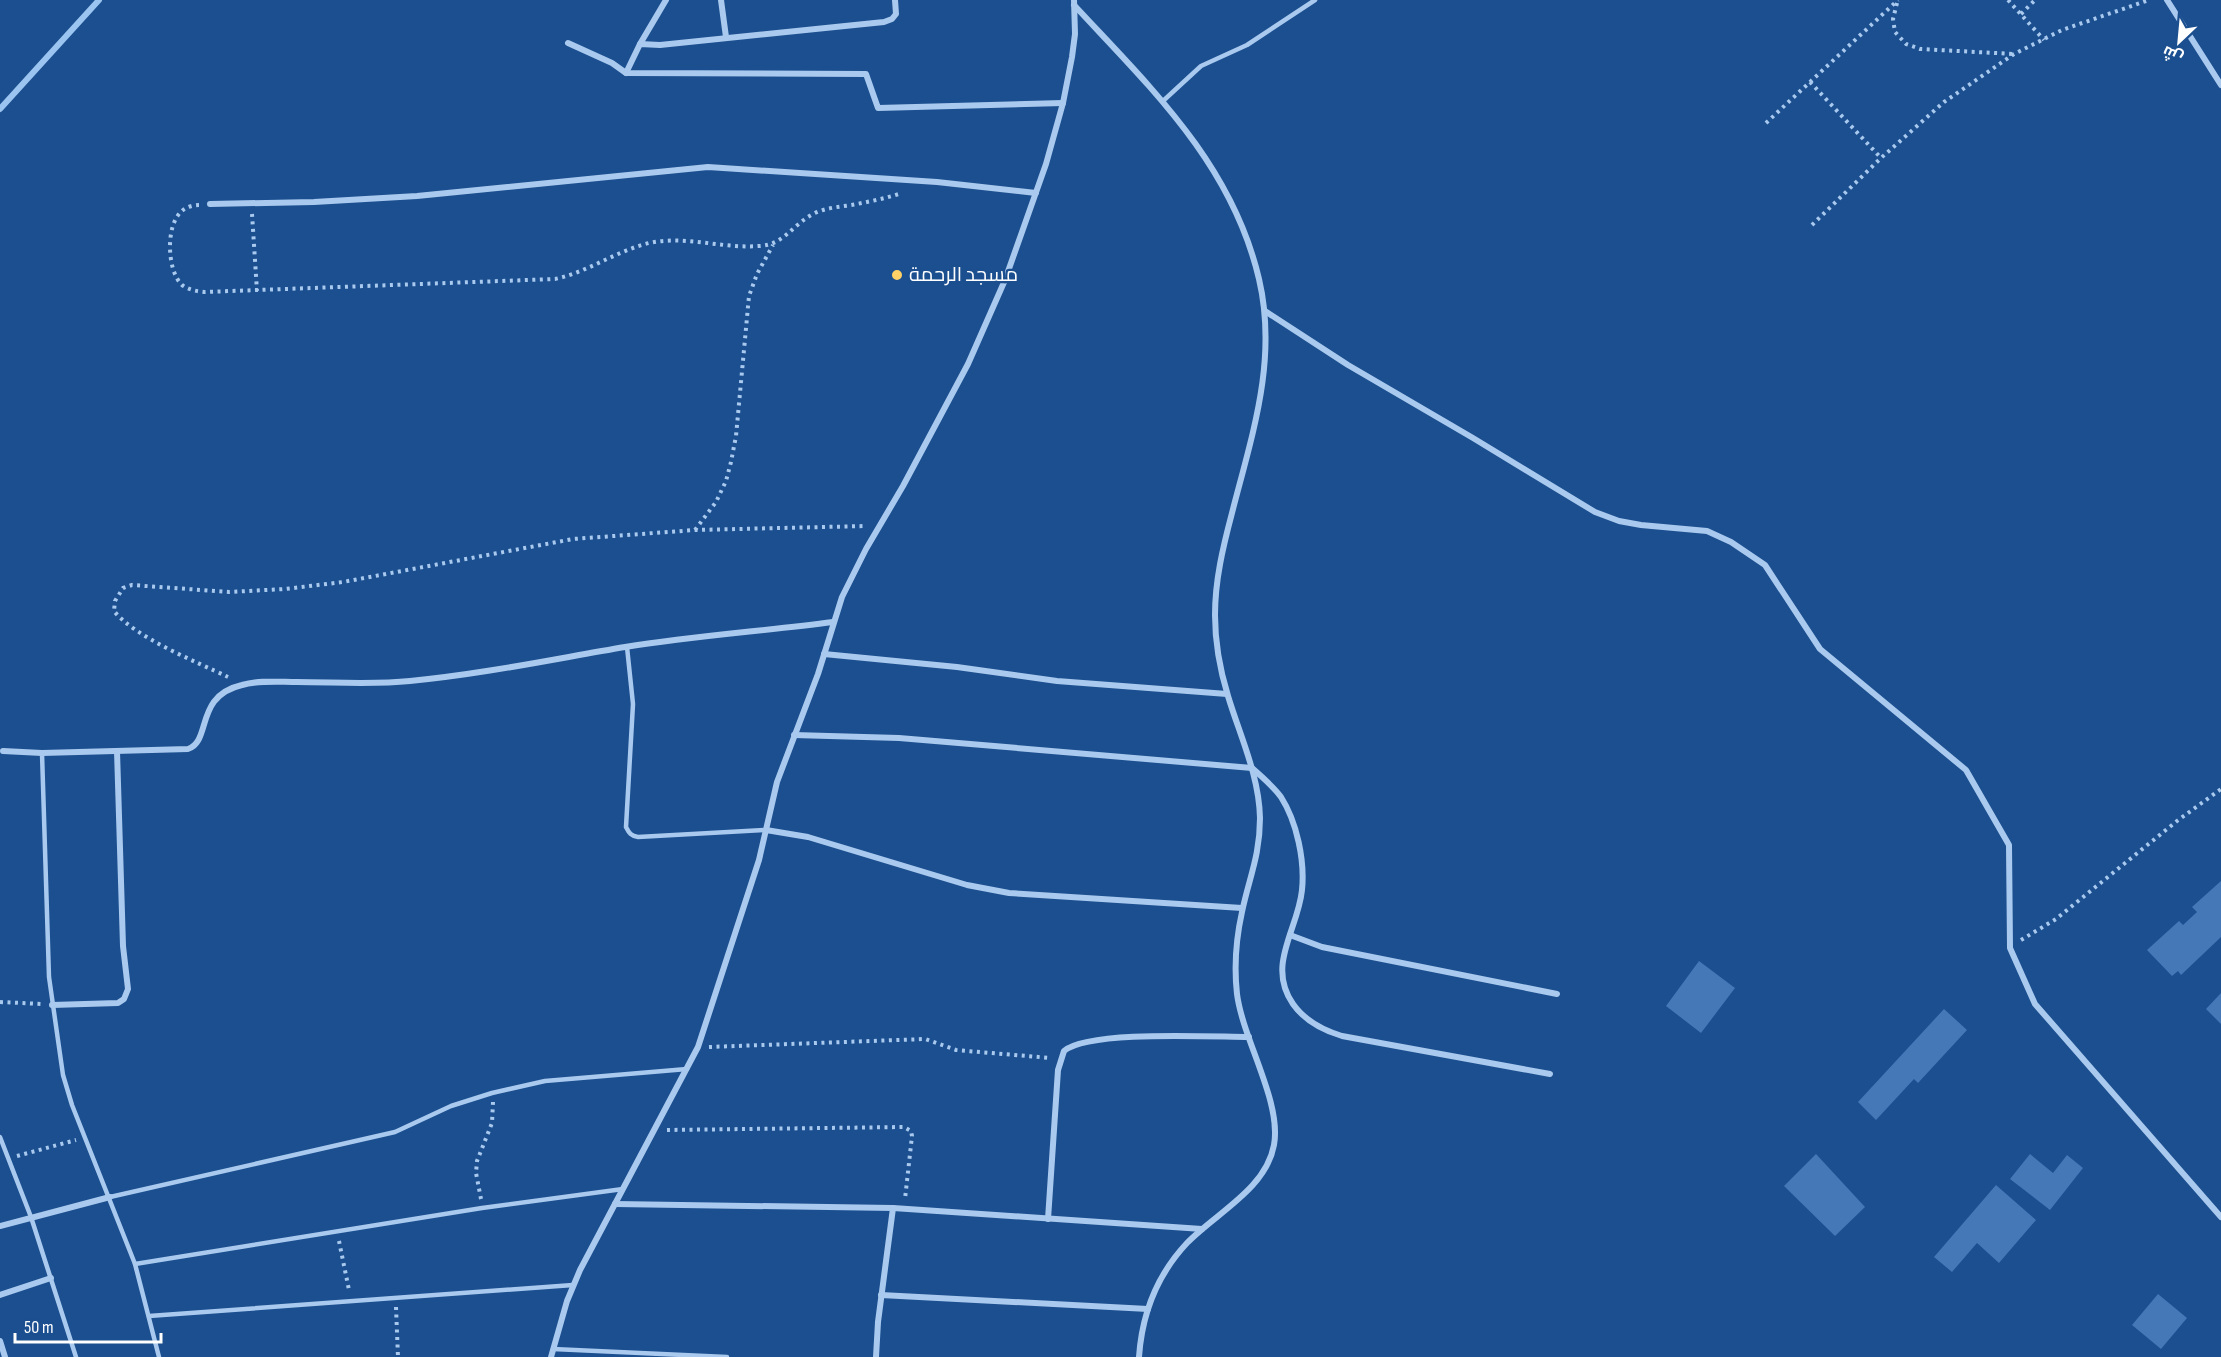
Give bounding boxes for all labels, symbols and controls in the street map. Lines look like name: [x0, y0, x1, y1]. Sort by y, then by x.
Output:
north arrow: [2149, 12, 2209, 72]
text: ش: [2160, 41, 2186, 67]
place label: مسجد الرحمة: [909, 263, 1018, 287]
marker: مسجد الرحمة: [890, 268, 904, 282]
scale bar: [15, 1306, 160, 1344]
text: 50 m: [24, 1317, 54, 1338]

